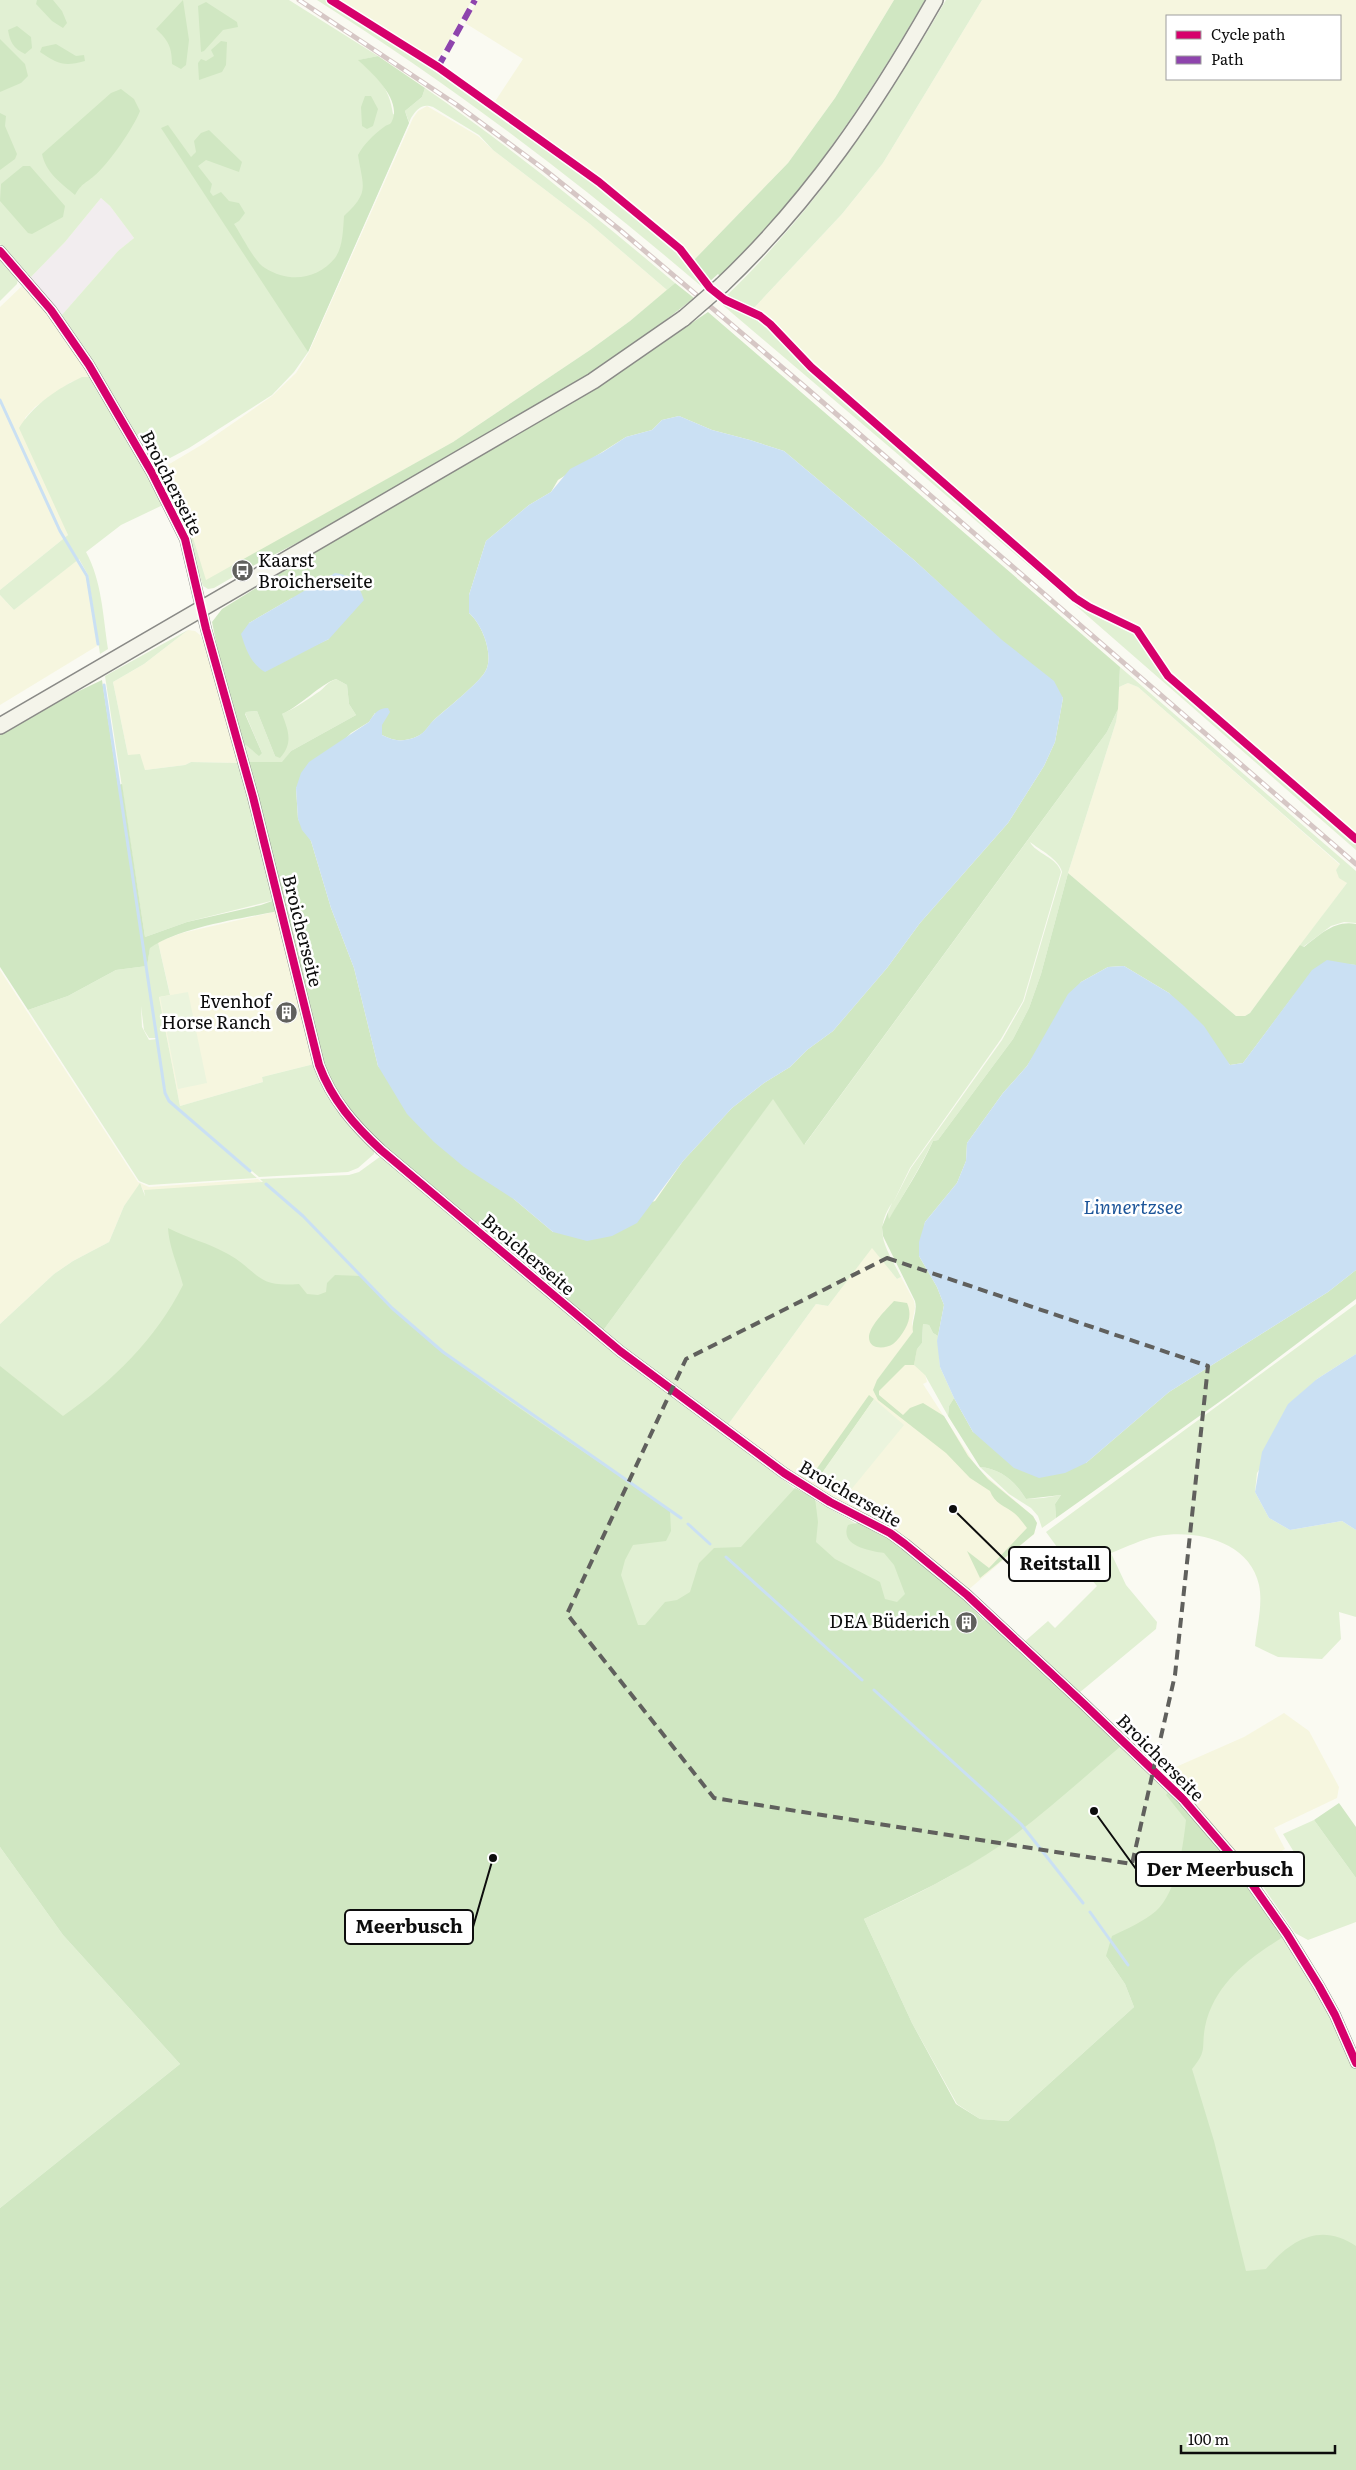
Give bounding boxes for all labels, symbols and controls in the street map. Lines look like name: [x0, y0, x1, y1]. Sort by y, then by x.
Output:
legend: [1166, 15, 1341, 80]
text: Cycle path: [1211, 22, 1286, 45]
text: Path: [1211, 47, 1244, 70]
street label: Broicherseite: [134, 425, 210, 539]
place label: Kaarst Broicherseite: [258, 546, 373, 594]
bus stop icon: Kaarst Broicherseite: [230, 559, 254, 583]
street label: Broicherseite: [276, 872, 330, 989]
place label: Evenhof Horse Ranch: [161, 987, 273, 1035]
building icon: Evenhof Horse Ranch: [275, 1000, 299, 1024]
water label: Linnertzsee: [1083, 1192, 1183, 1220]
street label: Broicherseite: [476, 1207, 582, 1301]
street label: Broicherseite: [794, 1452, 907, 1533]
callout: Reitstall: [1009, 1547, 1110, 1581]
text: Reitstall: [1019, 1548, 1101, 1576]
place label: DEA Büderich: [829, 1607, 950, 1634]
building icon: DEA Büderich: [954, 1610, 978, 1634]
street label: Broicherseite: [1111, 1707, 1211, 1807]
callout: Der Meerbusch: [1136, 1852, 1304, 1886]
text: Der Meerbusch: [1146, 1854, 1294, 1882]
callout: Meerbusch: [345, 1910, 473, 1944]
text: Meerbusch: [355, 1911, 463, 1939]
scale bar: [1181, 2422, 1335, 2454]
text: 100 m: [1188, 2427, 1229, 2450]

